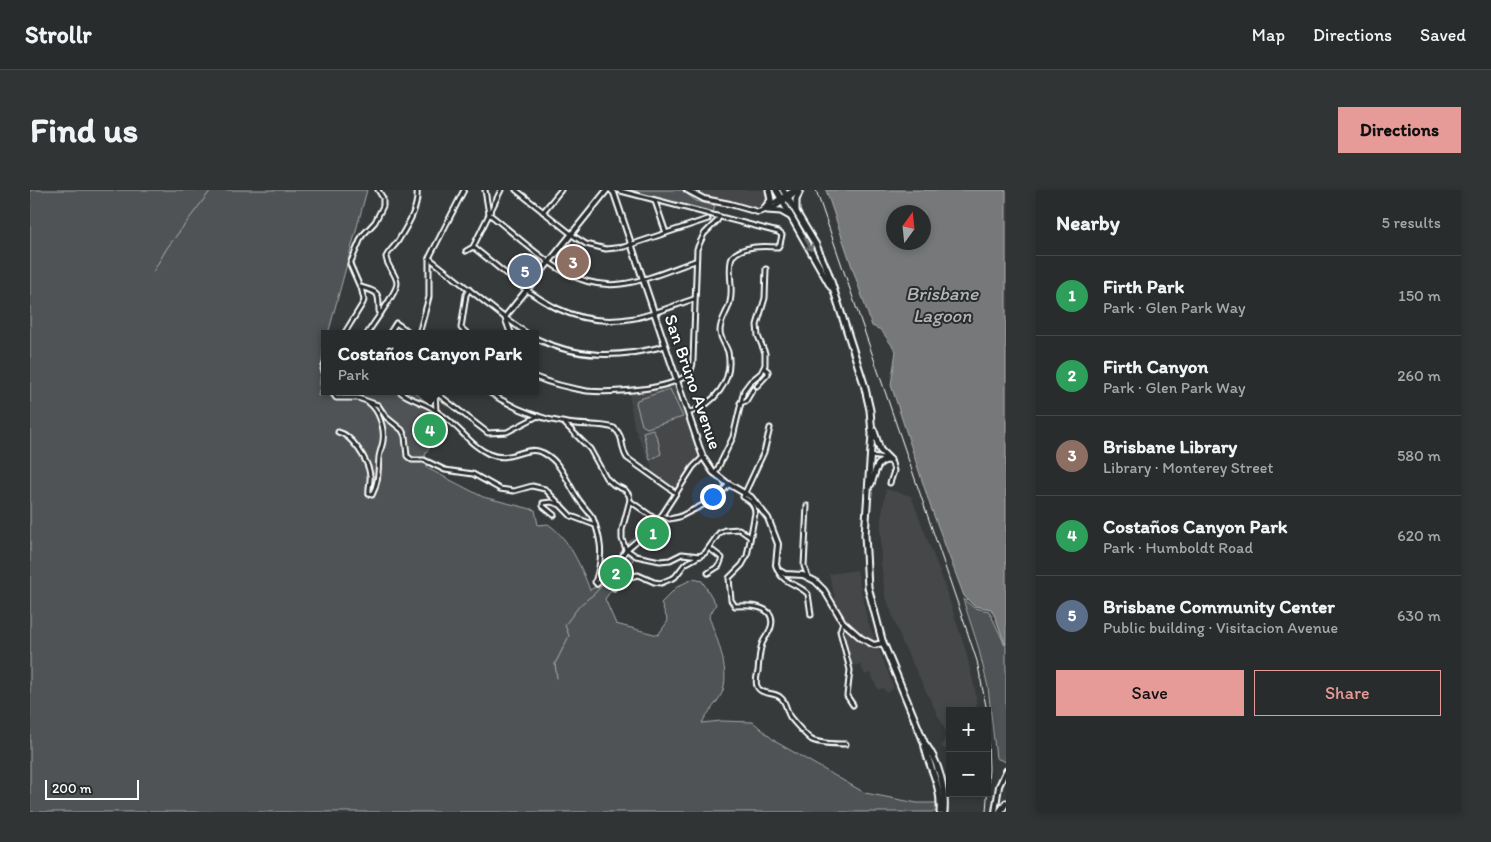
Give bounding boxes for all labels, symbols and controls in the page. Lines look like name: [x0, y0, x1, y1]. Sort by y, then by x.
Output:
text: Strollr: [25, 20, 91, 49]
text: Map: [1252, 24, 1285, 46]
text: Directions: [1313, 24, 1392, 46]
text: Saved: [1420, 24, 1466, 46]
button: Directions: [1338, 107, 1461, 153]
text: Find us: [30, 109, 138, 151]
north arrow: [886, 205, 931, 250]
text: Nearby: [1056, 210, 1120, 235]
text: 5 results: [1381, 213, 1441, 232]
one-way arrow: [803, 237, 813, 251]
pin: 3: [557, 243, 589, 281]
pin: 5: [509, 252, 541, 290]
text: Firth Park: [1103, 275, 1184, 298]
water label: Brisbane Lagoon: [906, 282, 979, 327]
text: 1: [1068, 286, 1076, 305]
text: 150 m: [1398, 286, 1441, 305]
text: Park · Glen Park Way: [1103, 298, 1246, 317]
street label: San Bruno Avenue: [660, 312, 726, 452]
popup: [321, 330, 539, 395]
text: Costaños Canyon Park: [338, 342, 522, 365]
text: Firth Canyon: [1103, 355, 1208, 378]
text: Park: [338, 365, 369, 384]
text: 2: [1068, 366, 1076, 385]
text: 260 m: [1397, 366, 1441, 385]
text: Park · Glen Park Way: [1103, 378, 1246, 397]
pin: 4: [414, 411, 446, 449]
text: Brisbane Library: [1103, 435, 1237, 458]
text: 3: [1068, 446, 1076, 465]
text: 580 m: [1397, 446, 1441, 465]
text: Library · Monterey Street: [1103, 458, 1273, 477]
your location: [700, 484, 726, 510]
pin: 1: [637, 514, 669, 552]
text: Costaños Canyon Park: [1103, 515, 1287, 538]
text: 4: [1067, 526, 1077, 545]
text: 620 m: [1397, 526, 1441, 545]
text: Park · Humboldt Road: [1103, 538, 1253, 557]
pin: 2: [600, 554, 632, 592]
text: Brisbane Community Center: [1103, 595, 1335, 618]
text: 5: [1068, 606, 1076, 625]
text: 630 m: [1397, 606, 1441, 625]
text: Public building · Visitacion Avenue: [1103, 618, 1338, 637]
button: Save: [1056, 670, 1244, 716]
button: Share: [1254, 670, 1441, 716]
map controls: [946, 707, 991, 797]
button: +: [946, 707, 991, 752]
button: −: [946, 752, 991, 797]
scale bar: [45, 777, 139, 800]
text: 200 m: [52, 780, 92, 797]

